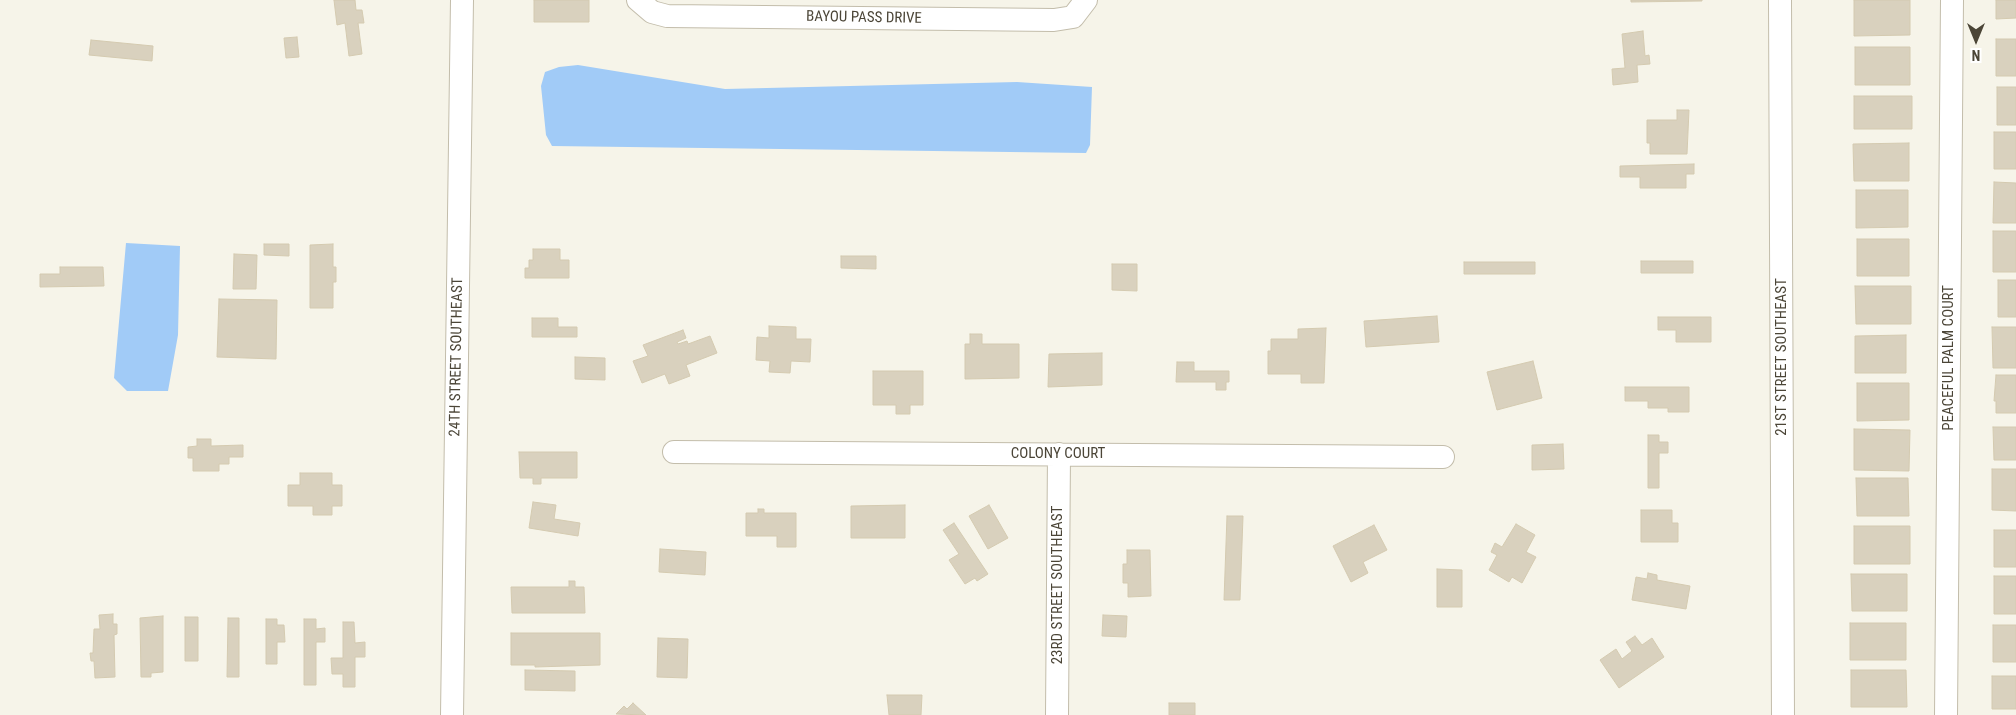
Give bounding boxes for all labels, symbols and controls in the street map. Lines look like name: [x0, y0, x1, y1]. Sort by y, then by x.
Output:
street label: BAYOU PASS DRIVE: [806, 8, 922, 28]
north arrow: [1951, 15, 2001, 65]
text: N: [1972, 47, 1980, 63]
street label: 24TH STREET SOUTHEAST: [447, 277, 467, 437]
street label: 21ST STREET SOUTHEAST: [1773, 278, 1791, 436]
street label: PEACEFUL PALM COURT: [1940, 285, 1958, 431]
street label: COLONY COURT: [1011, 445, 1105, 463]
street label: 23RD STREET SOUTHEAST: [1049, 506, 1067, 664]

